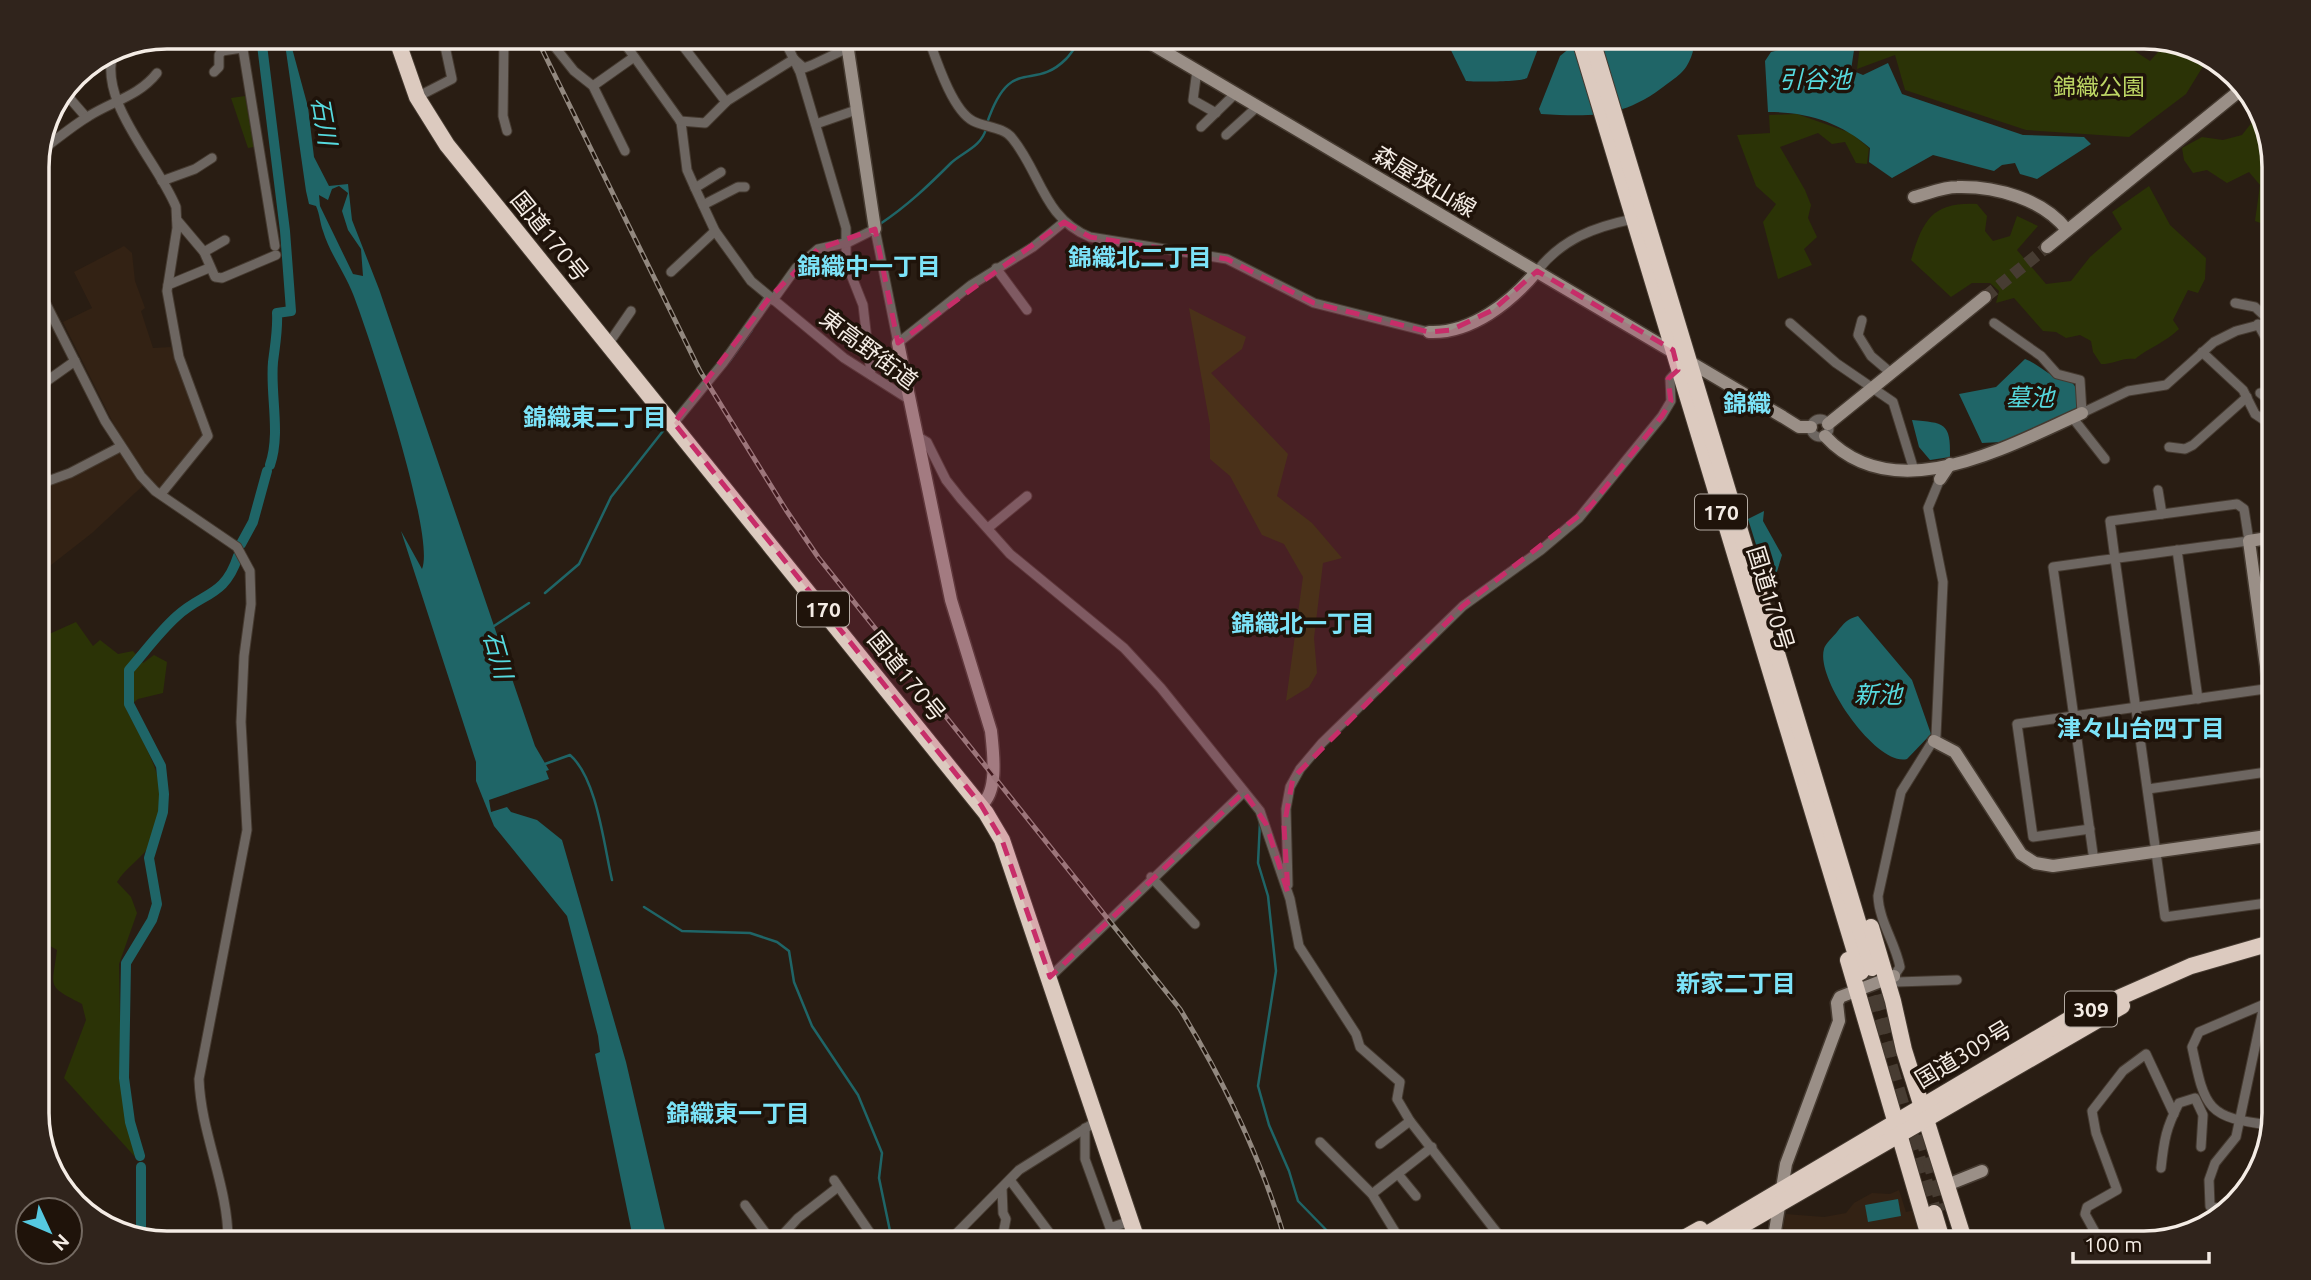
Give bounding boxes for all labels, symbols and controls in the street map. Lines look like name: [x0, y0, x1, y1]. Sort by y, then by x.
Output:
water label: 引谷池: [1779, 66, 1853, 93]
park label: 錦織公園: [2053, 74, 2145, 99]
water label: 石川: [307, 95, 342, 150]
street label: 森屋狭山線: [1369, 141, 1481, 221]
street label: 国道170号: [506, 186, 594, 286]
district label: 錦織北二丁目: [1068, 244, 1212, 271]
district label: 錦織中一丁目: [797, 253, 941, 280]
street label: 東高野街道: [816, 304, 922, 394]
water label: 墓池: [2006, 384, 2056, 411]
district label: 錦織: [1723, 390, 1771, 417]
district label: 錦織東二丁目: [523, 404, 667, 431]
road number: 170: [1695, 494, 1747, 530]
street label: 国道170号: [1743, 543, 1799, 653]
road number: 170: [797, 592, 849, 626]
district label: 錦織北一丁目: [1231, 610, 1375, 637]
street label: 国道170号: [863, 626, 951, 726]
water label: 石川: [478, 628, 518, 685]
water label: 新池: [1854, 681, 1904, 708]
district label: 津々山台四丁目: [2057, 715, 2225, 742]
district label: 新家二丁目: [1676, 970, 1796, 997]
road number: 309: [2065, 992, 2117, 1026]
street label: 国道309号: [1910, 1015, 2016, 1093]
district label: 錦織東一丁目: [666, 1100, 810, 1127]
north arrow: [14, 1196, 84, 1266]
scale bar: [2073, 1220, 2210, 1264]
text: N: [48, 1230, 74, 1256]
text: 100 m: [2084, 1232, 2142, 1256]

